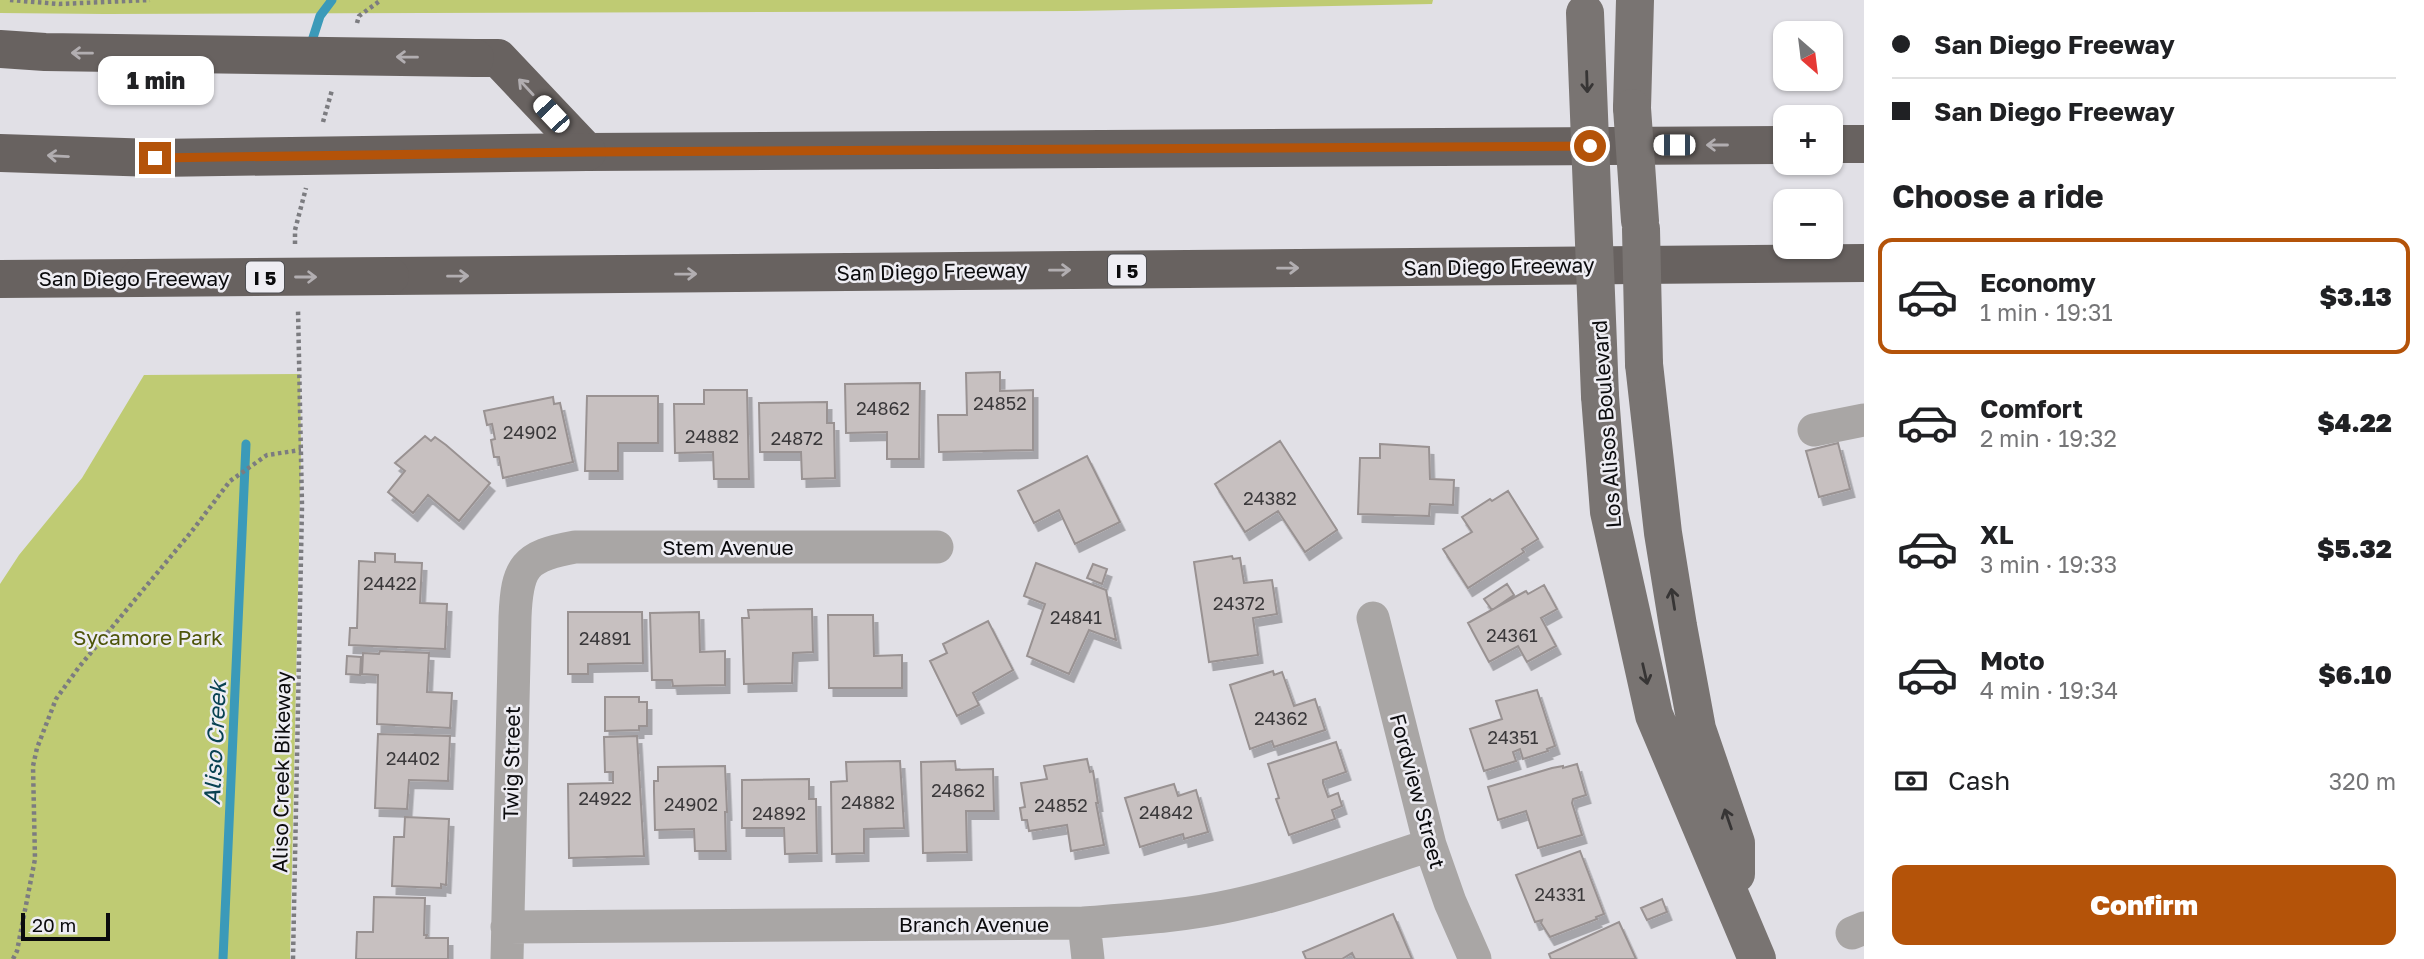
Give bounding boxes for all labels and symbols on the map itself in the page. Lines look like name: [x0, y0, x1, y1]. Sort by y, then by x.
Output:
north arrow: [1773, 21, 1843, 91]
one-way arrow: [70, 46, 93, 60]
one-way arrow: [396, 50, 419, 64]
callout: 1 min: [97, 57, 213, 106]
one-way arrow: [1581, 70, 1594, 93]
one-way arrow: [517, 79, 534, 96]
car: [529, 91, 574, 137]
route start: [1574, 130, 1606, 162]
car: [1654, 135, 1696, 156]
one-way arrow: [1706, 138, 1729, 152]
route end: [139, 142, 171, 174]
one-way arrow: [47, 149, 70, 162]
street label: San Diego Freeway: [1403, 251, 1595, 281]
road number: I 5: [1108, 254, 1146, 286]
street label: San Diego Freeway: [836, 256, 1028, 286]
one-way arrow: [1276, 261, 1299, 275]
road number: I 5: [246, 262, 284, 292]
one-way arrow: [1049, 263, 1072, 277]
street label: San Diego Freeway: [38, 265, 230, 291]
one-way arrow: [674, 267, 697, 280]
one-way arrow: [447, 269, 470, 282]
one-way arrow: [294, 270, 317, 284]
street label: Los Alisos Boulevard: [1586, 319, 1626, 529]
house number: 24852: [973, 392, 1027, 414]
house number: 24862: [856, 397, 910, 419]
house number: 24902: [503, 421, 557, 443]
house number: 24882: [685, 425, 739, 447]
house number: 24872: [771, 427, 823, 449]
house number: 24382: [1243, 487, 1297, 509]
street label: Stem Avenue: [662, 534, 794, 560]
house number: 24422: [363, 572, 417, 594]
one-way arrow: [1666, 588, 1679, 611]
house number: 24372: [1213, 592, 1265, 614]
house number: 24841: [1050, 606, 1102, 628]
park label: Sycamore Park: [73, 624, 223, 650]
house number: 24361: [1486, 624, 1538, 646]
house number: 24891: [579, 627, 631, 649]
one-way arrow: [1638, 662, 1652, 685]
street label: Aliso Creek Bikeway: [266, 671, 296, 873]
water label: Aliso Creek: [197, 678, 231, 806]
street label: Twig Street: [497, 706, 525, 820]
house number: 24362: [1254, 707, 1308, 729]
street label: Fordview Street: [1385, 711, 1451, 871]
house number: 24351: [1487, 726, 1539, 748]
house number: 24402: [386, 747, 440, 769]
house number: 24862: [931, 779, 985, 801]
house number: 24922: [578, 787, 632, 809]
house number: 24882: [841, 791, 895, 813]
house number: 24902: [664, 793, 718, 815]
house number: 24852: [1034, 794, 1088, 816]
house number: 24842: [1139, 801, 1193, 823]
house number: 24892: [752, 802, 806, 824]
one-way arrow: [1720, 809, 1733, 831]
house number: 24331: [1534, 883, 1586, 905]
scale bar: [21, 910, 110, 942]
street label: Branch Avenue: [899, 911, 1049, 937]

